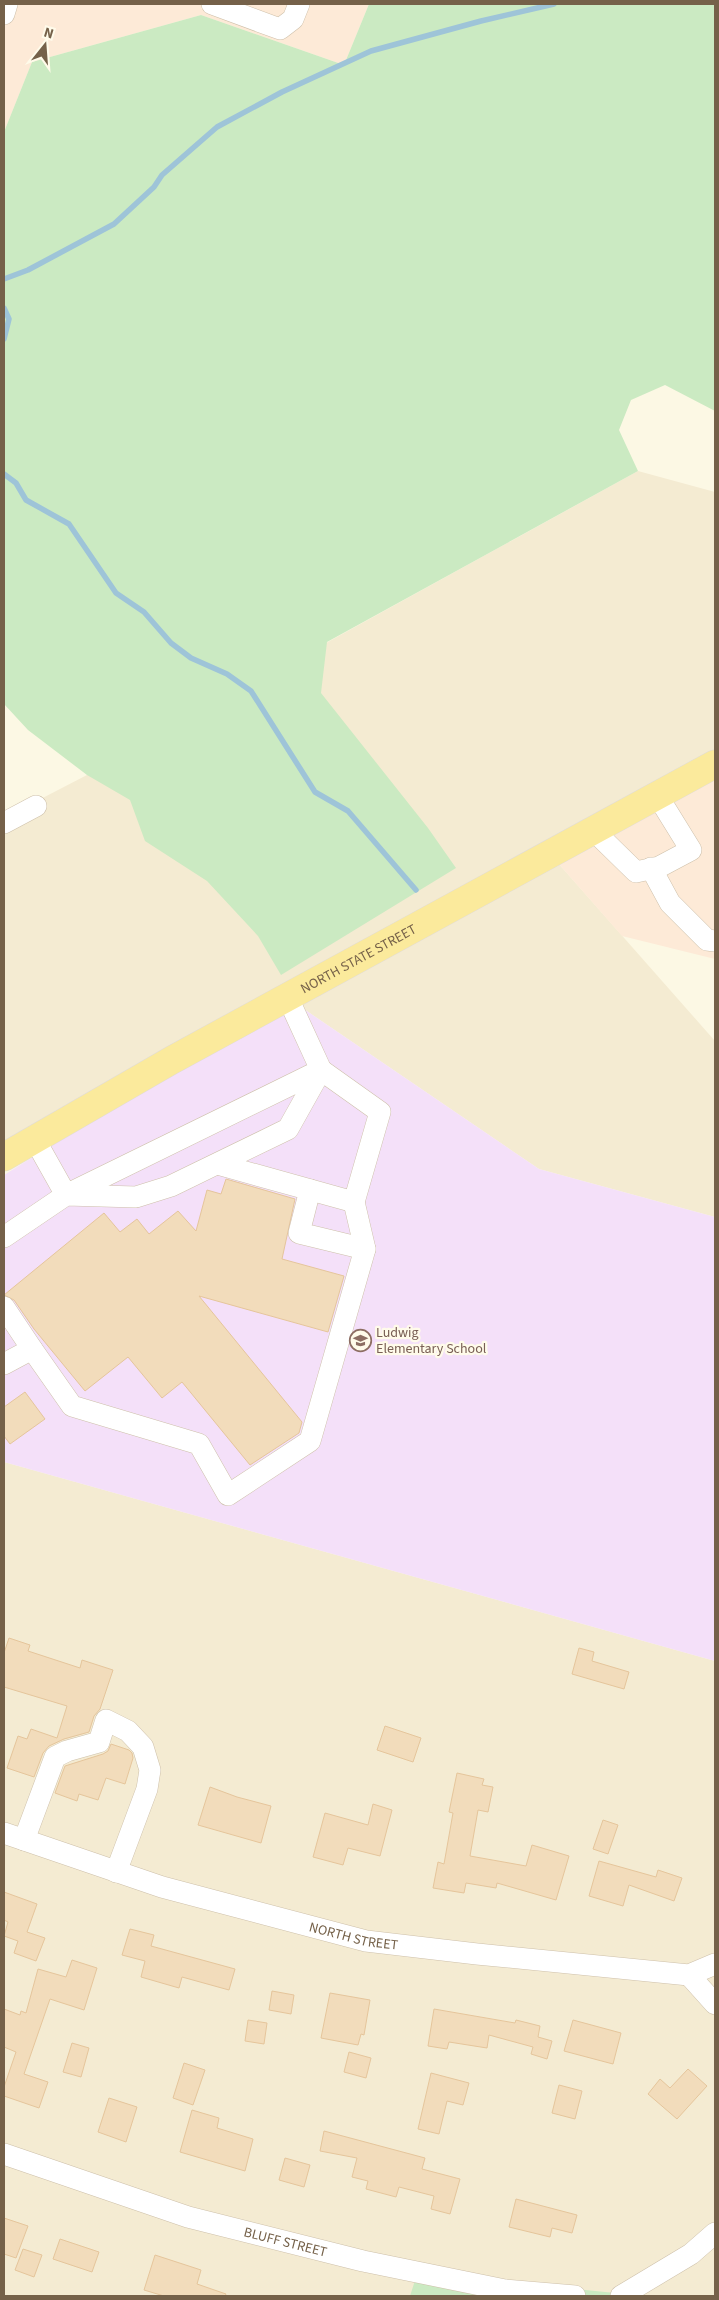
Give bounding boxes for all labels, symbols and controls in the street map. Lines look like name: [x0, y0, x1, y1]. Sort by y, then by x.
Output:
north arrow: [20, 20, 70, 70]
text: N: [41, 23, 56, 44]
street label: NORTH STATE STREET: [297, 919, 421, 999]
place label: Ludwig Elementary School: [376, 1323, 487, 1359]
school or university icon: Ludwig Elementary School: [348, 1328, 372, 1352]
street label: NORTH STREET: [307, 1917, 400, 1956]
street label: BLUFF STREET: [241, 2222, 330, 2263]

